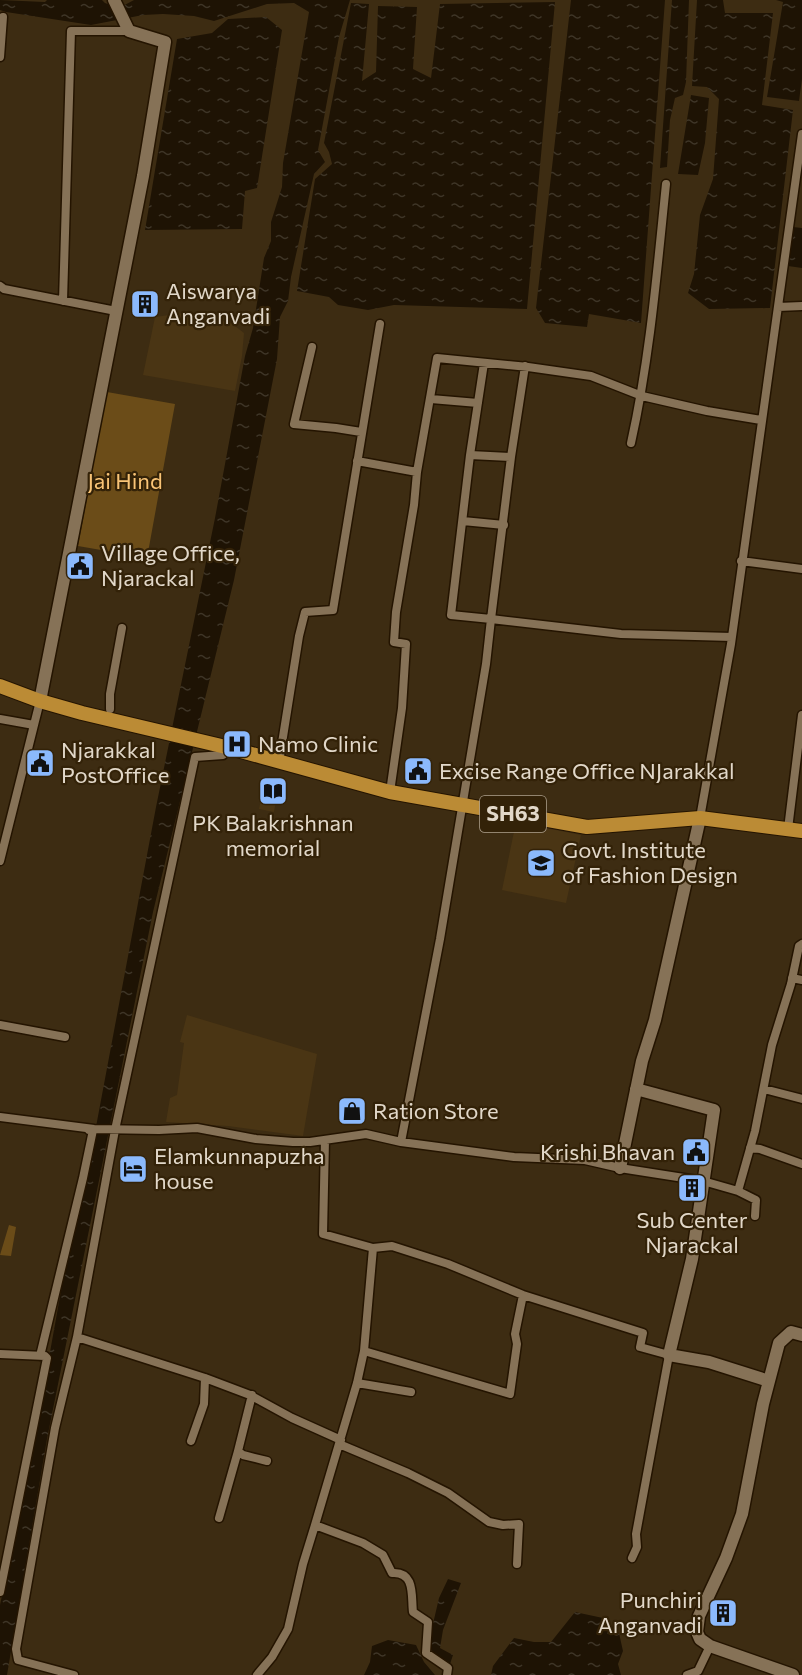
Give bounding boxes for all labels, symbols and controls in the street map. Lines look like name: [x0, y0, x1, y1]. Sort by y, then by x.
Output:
place label: Aiswarya Anganvadi: [166, 277, 270, 329]
building icon: Aiswarya Anganvadi: [129, 288, 161, 320]
park label: Jai Hind: [87, 467, 163, 494]
place label: Village Office, Njarackal: [101, 539, 240, 591]
public building icon: Village Office, Njarackal: [64, 550, 96, 582]
hospital icon: Namo Clinic: [221, 728, 253, 760]
place label: Namo Clinic: [258, 730, 378, 757]
place label: Njarakkal PostOffice: [61, 736, 169, 788]
public building icon: Njarakkal PostOffice: [24, 747, 56, 779]
public building icon: Excise Range Office NJarakkal: [402, 755, 434, 787]
place label: Excise Range Office NJarakkal: [439, 757, 735, 784]
library icon: PK Balakrishnan memorial: [257, 775, 289, 807]
road number: SH63: [480, 796, 546, 832]
place label: PK Balakrishnan memorial: [192, 809, 354, 861]
place label: Govt. Institute of Fashion Design: [562, 836, 738, 888]
school or university icon: Govt. Institute of Fashion Design: [525, 847, 557, 879]
shop icon: Ration Store: [336, 1095, 368, 1127]
place label: Ration Store: [373, 1097, 499, 1124]
public building icon: Krishi Bhavan: [680, 1136, 712, 1168]
place label: Krishi Bhavan: [540, 1138, 675, 1165]
place label: Elamkunnapuzha house: [154, 1142, 325, 1194]
hotel icon: Elamkunnapuzha house: [117, 1153, 149, 1185]
building icon: Sub Center Njarackal: [676, 1172, 708, 1204]
place label: Sub Center Njarackal: [637, 1206, 748, 1258]
place label: Punchiri Anganvadi: [598, 1586, 702, 1638]
building icon: Punchiri Anganvadi: [707, 1597, 739, 1629]

